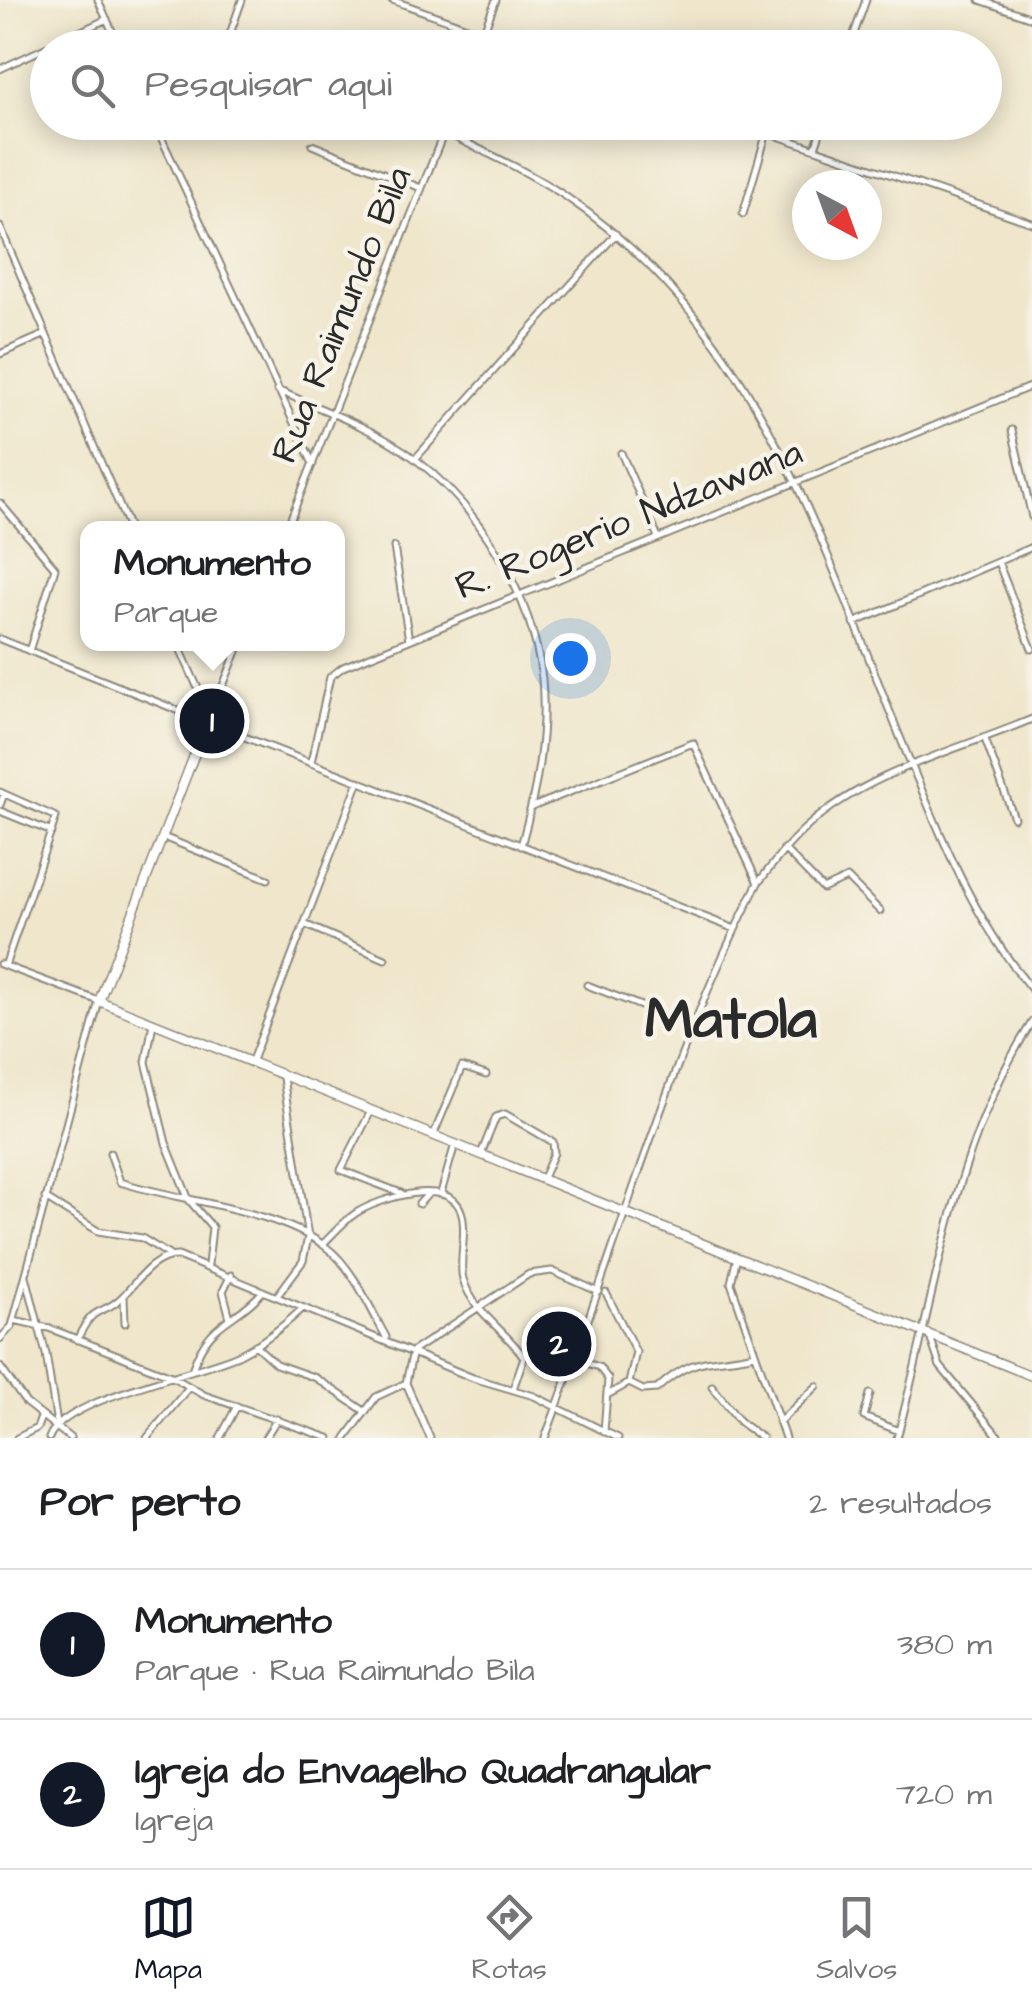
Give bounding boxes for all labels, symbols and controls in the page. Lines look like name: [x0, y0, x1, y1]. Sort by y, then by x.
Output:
search box: [30, 30, 1002, 140]
icon: search: [65, 58, 120, 113]
text: Pesquisar aqui: [145, 59, 392, 111]
street label: Rua Raimundo Bila: [259, 159, 425, 471]
north arrow: [792, 170, 882, 260]
street label: R. Rogerio Ndzawana: [448, 427, 810, 613]
popup: [80, 521, 345, 651]
text: Monumento: [114, 538, 311, 590]
text: Parque: [114, 590, 218, 635]
your location: [545, 633, 596, 684]
pin: 1: [180, 684, 244, 758]
district label: Matola: [645, 980, 818, 1060]
pin: 2: [526, 1306, 592, 1382]
text: Por perto: [40, 1474, 240, 1532]
text: 2 resultados: [809, 1481, 992, 1526]
text: Monumento: [135, 1596, 332, 1648]
text: 1: [70, 1622, 75, 1667]
text: 380 m: [897, 1622, 992, 1667]
text: Parque · Rua Raimundo Bila: [135, 1648, 535, 1693]
text: Igreja do Envagelho Quadrangular: [135, 1746, 711, 1798]
text: 2: [63, 1772, 82, 1817]
text: 720 m: [896, 1772, 992, 1817]
text: Igreja: [135, 1798, 213, 1843]
tab: Mapa: [135, 1890, 202, 1989]
tab: Rotas: [471, 1890, 547, 1989]
tab: Salvos: [816, 1890, 897, 1989]

